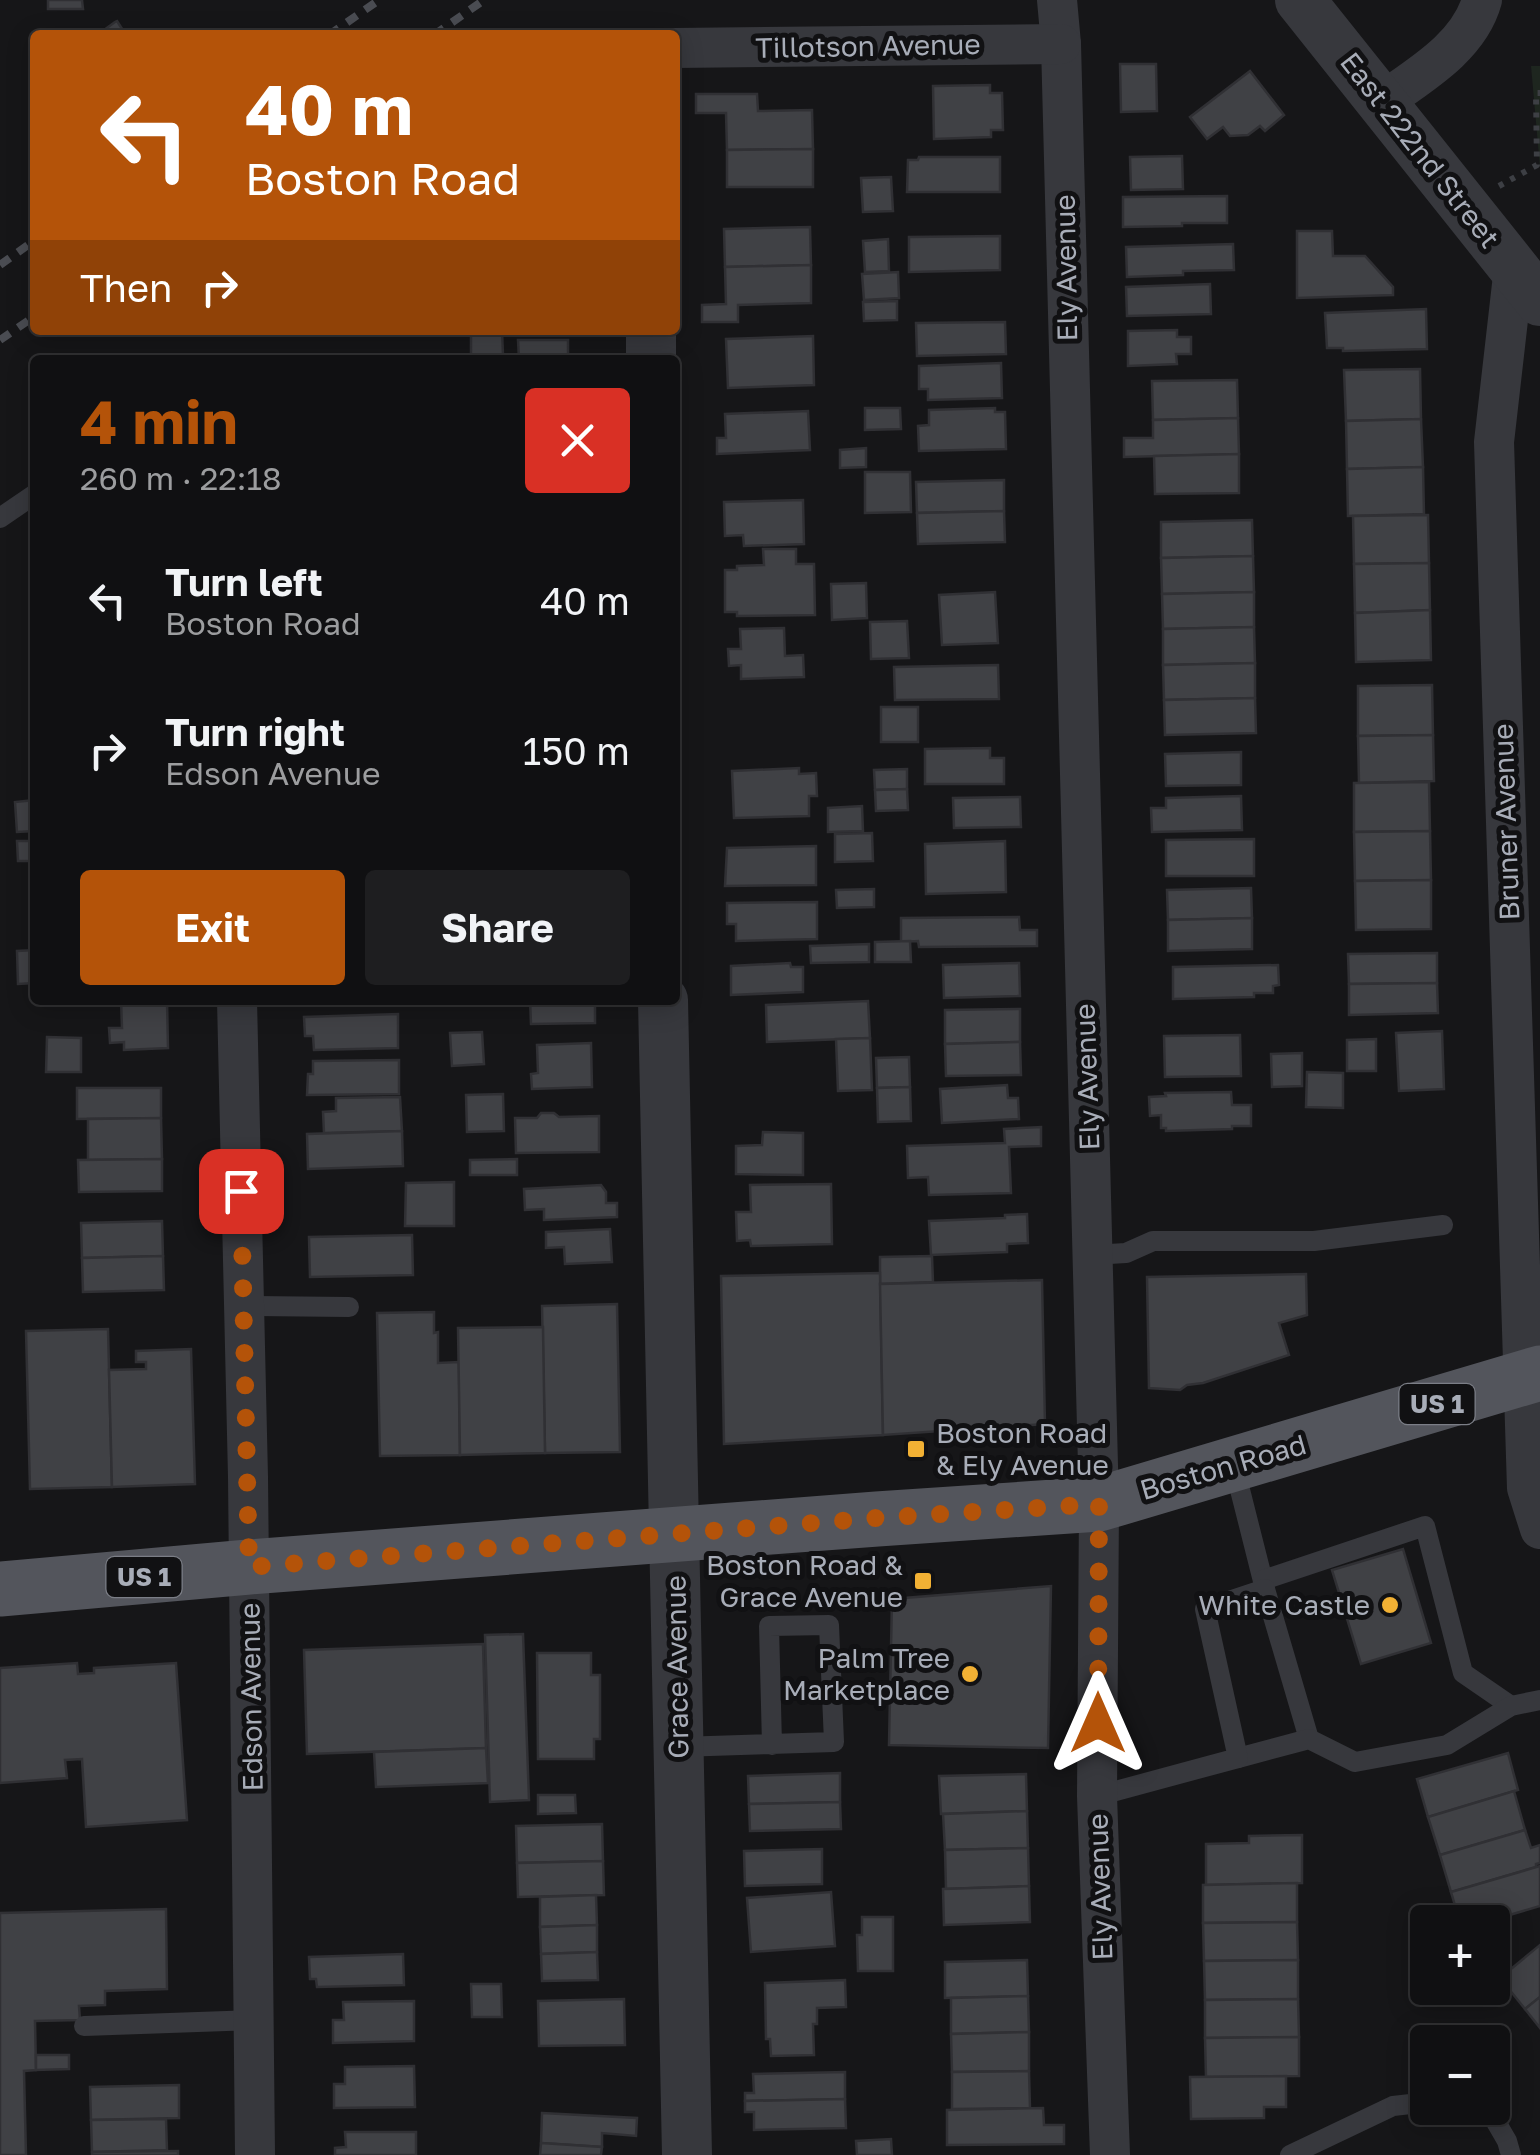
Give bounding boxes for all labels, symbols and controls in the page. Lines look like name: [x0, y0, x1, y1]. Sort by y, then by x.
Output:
street label: Tillotson Avenue: [755, 27, 981, 64]
street label: East 222nd Street: [1334, 45, 1507, 254]
text: 40 m: [245, 66, 413, 150]
icon: left: [80, 70, 210, 200]
text: Boston Road: [245, 151, 520, 205]
street label: Ely Avenue: [1048, 194, 1083, 342]
icon: right: [192, 260, 247, 315]
text: Then: [80, 265, 172, 310]
text: 4 min: [80, 385, 238, 457]
button: close: [525, 388, 630, 493]
text: 260 m · 22:18: [80, 459, 281, 497]
text: Turn left: [165, 559, 323, 604]
icon: left: [80, 573, 135, 628]
text: 40 m: [540, 578, 630, 623]
text: Boston Road: [165, 604, 361, 642]
text: Turn right: [165, 709, 345, 754]
icon: right: [80, 723, 135, 778]
street label: Bruner Avenue: [1486, 723, 1525, 921]
text: 150 m: [523, 728, 630, 773]
text: Edson Avenue: [165, 754, 381, 792]
button: Exit: [80, 870, 345, 985]
button: Share: [365, 870, 630, 985]
street label: Ely Avenue: [1067, 1003, 1106, 1151]
pin: [199, 1149, 284, 1234]
icon: arrive: [214, 1164, 269, 1219]
road number: US 1: [1400, 1384, 1474, 1424]
place label: Boston Road & Ely Avenue: [936, 1416, 1109, 1481]
street label: Boston Road: [1136, 1427, 1310, 1506]
marker: Boston Road & Ely Avenue: [905, 1438, 927, 1460]
place label: Boston Road & Grace Avenue: [706, 1548, 903, 1613]
road number: US 1: [106, 1557, 182, 1597]
marker: Boston Road & Grace Avenue: [912, 1570, 934, 1592]
street label: Grace Avenue: [658, 1575, 695, 1759]
place label: White Castle: [1198, 1588, 1370, 1621]
marker: White Castle: [1379, 1594, 1401, 1616]
street label: Edson Avenue: [232, 1602, 269, 1792]
place label: Palm Tree Marketplace: [783, 1641, 950, 1706]
marker: Palm Tree Marketplace: [959, 1663, 981, 1685]
position arrow: [1046, 1671, 1150, 1775]
street label: Ely Avenue: [1080, 1813, 1119, 1961]
map controls: [1410, 1905, 1510, 2125]
button: +: [1410, 1905, 1510, 2005]
button: −: [1410, 2025, 1510, 2125]

